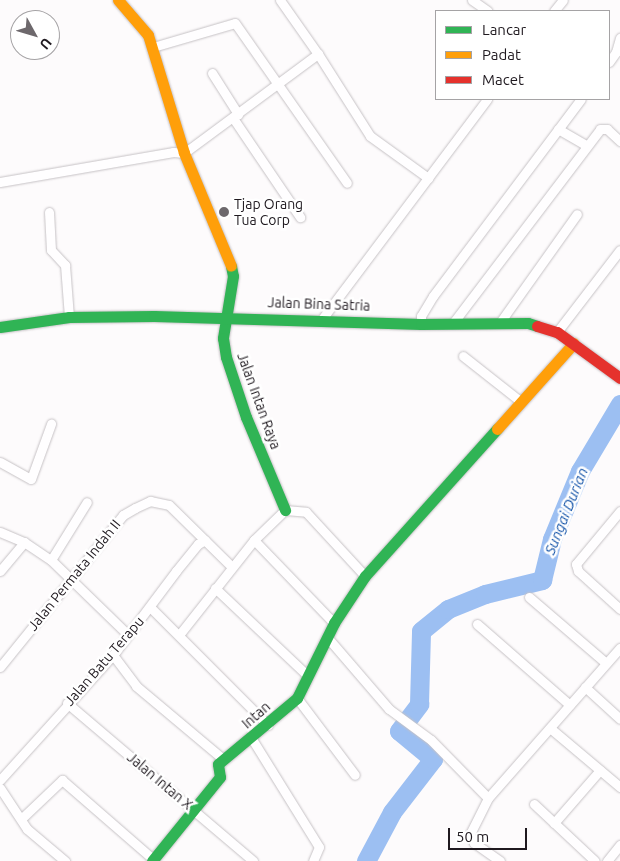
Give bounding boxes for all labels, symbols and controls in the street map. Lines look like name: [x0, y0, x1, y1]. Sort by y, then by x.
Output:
north arrow: [10, 10, 60, 60]
legend: [435, 10, 610, 100]
text: Lancar: [482, 21, 526, 38]
text: U: [37, 35, 55, 53]
text: Padat: [482, 46, 521, 63]
text: Macet: [482, 71, 524, 88]
place label: Tjap Orang Tua Corp: [234, 196, 303, 228]
marker: Tjap Orang Tua Corp: [218, 206, 230, 218]
street label: Jalan Bina Satria: [267, 294, 371, 314]
street label: Jalan Intan Raya: [234, 350, 284, 452]
water label: Sungai Durian: [540, 465, 592, 557]
street label: Jalan Permata Indah II: [24, 516, 124, 634]
street label: Jalan Batu Terapu: [61, 613, 147, 709]
street label: Intan: [238, 698, 274, 732]
street label: Jalan Intan X: [124, 749, 196, 813]
scale bar: [450, 818, 529, 850]
text: 50 m: [456, 828, 489, 845]

